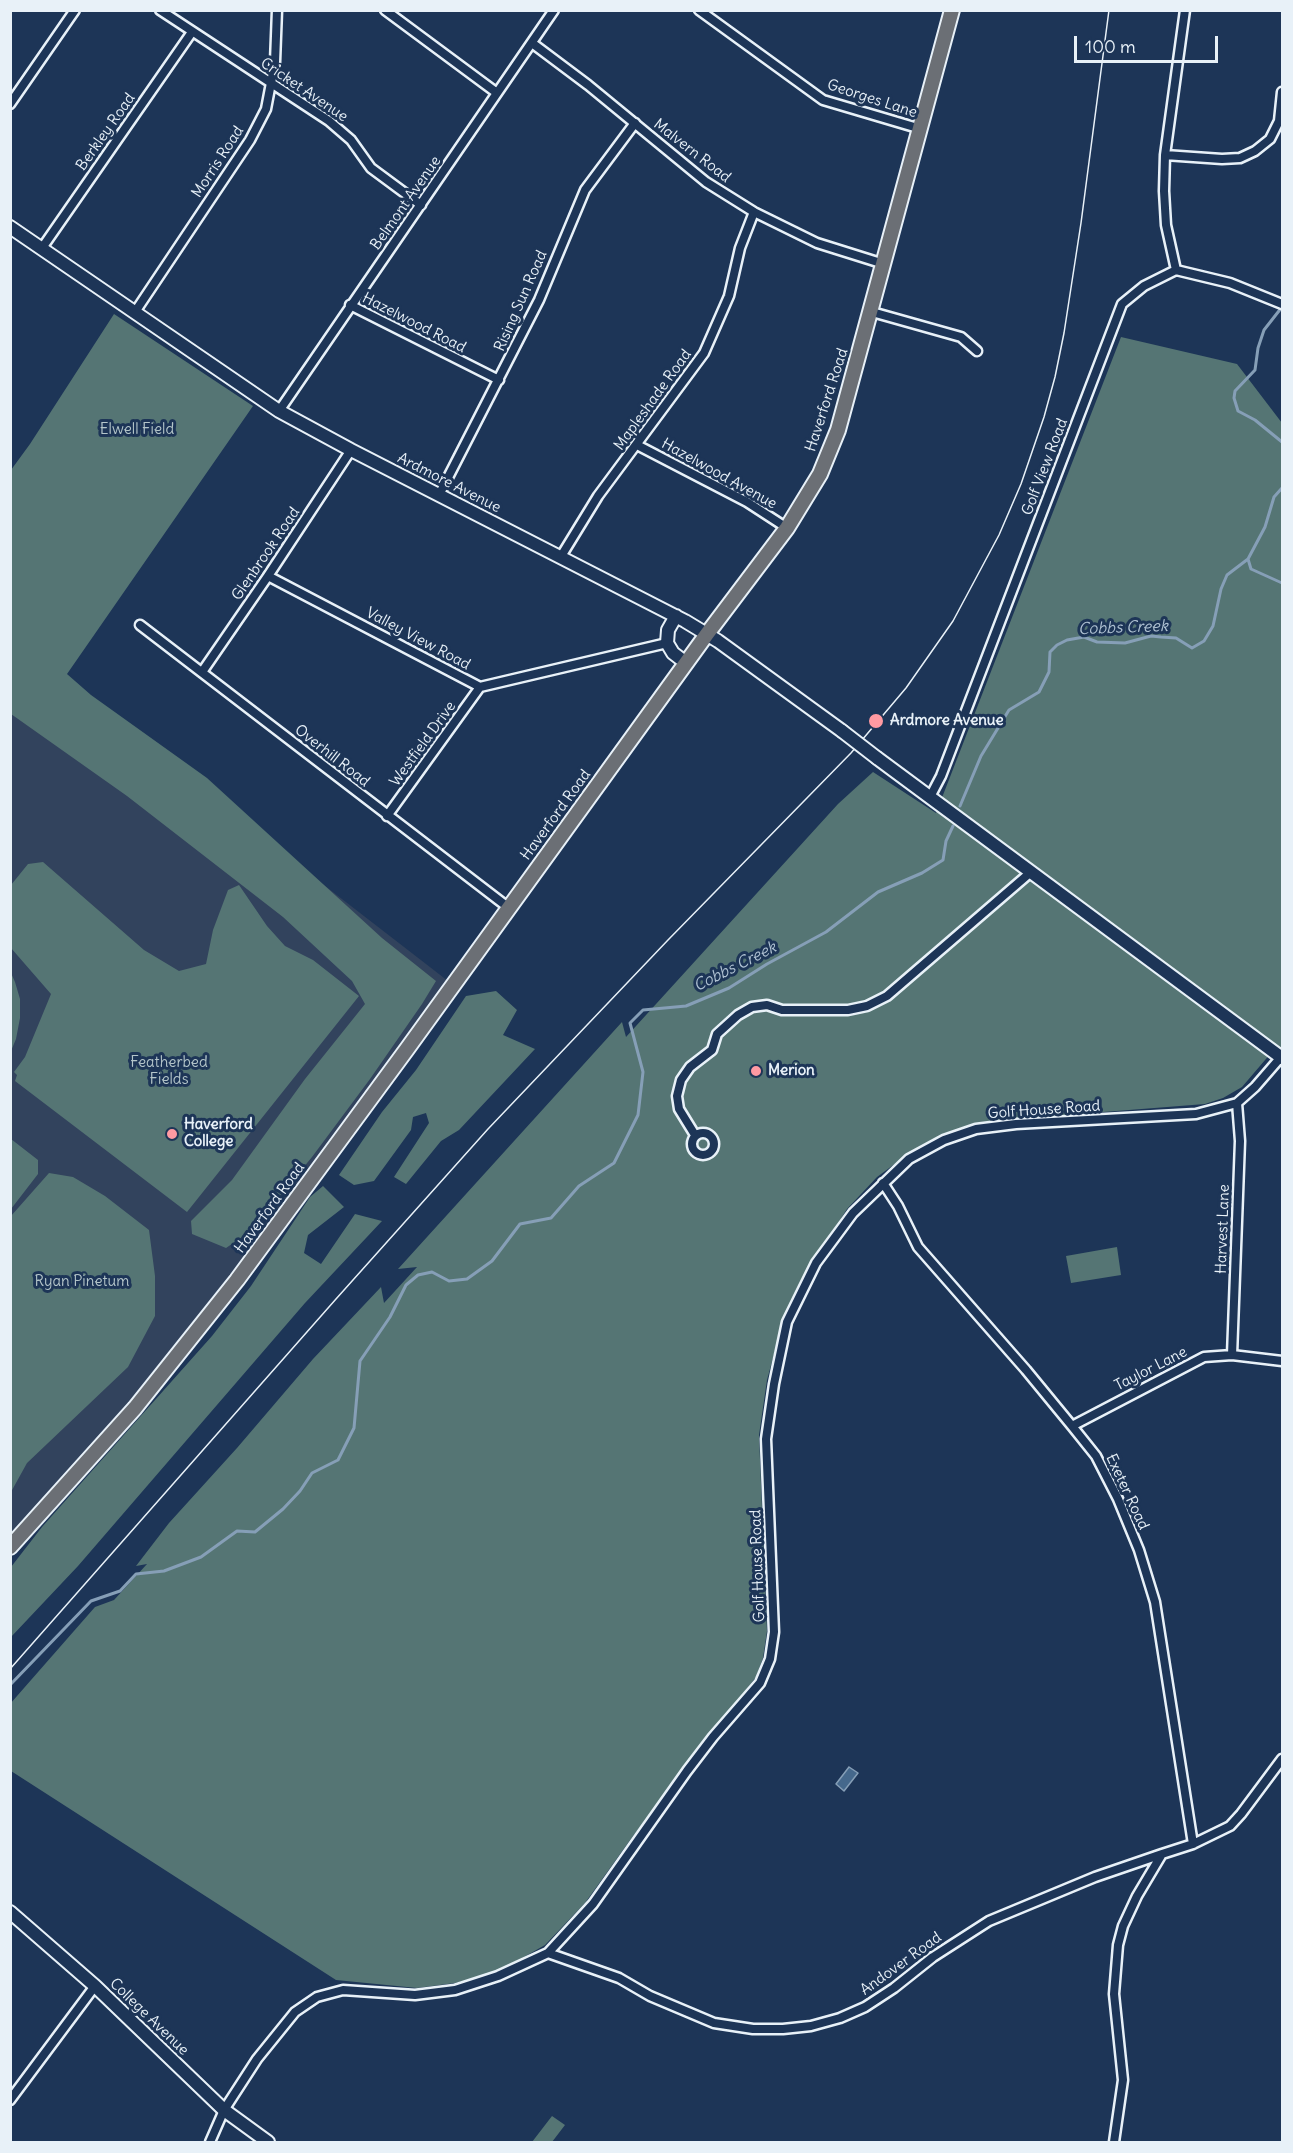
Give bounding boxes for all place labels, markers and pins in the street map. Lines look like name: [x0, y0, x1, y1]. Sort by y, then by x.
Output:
marker: Ardmore Avenue: [867, 712, 885, 730]
place label: Ardmore Avenue: [890, 712, 1004, 730]
place label: Merion: [768, 1062, 815, 1080]
marker: Merion: [749, 1064, 763, 1078]
place label: Haverford College: [184, 1116, 253, 1151]
marker: Haverford College: [165, 1127, 179, 1141]

